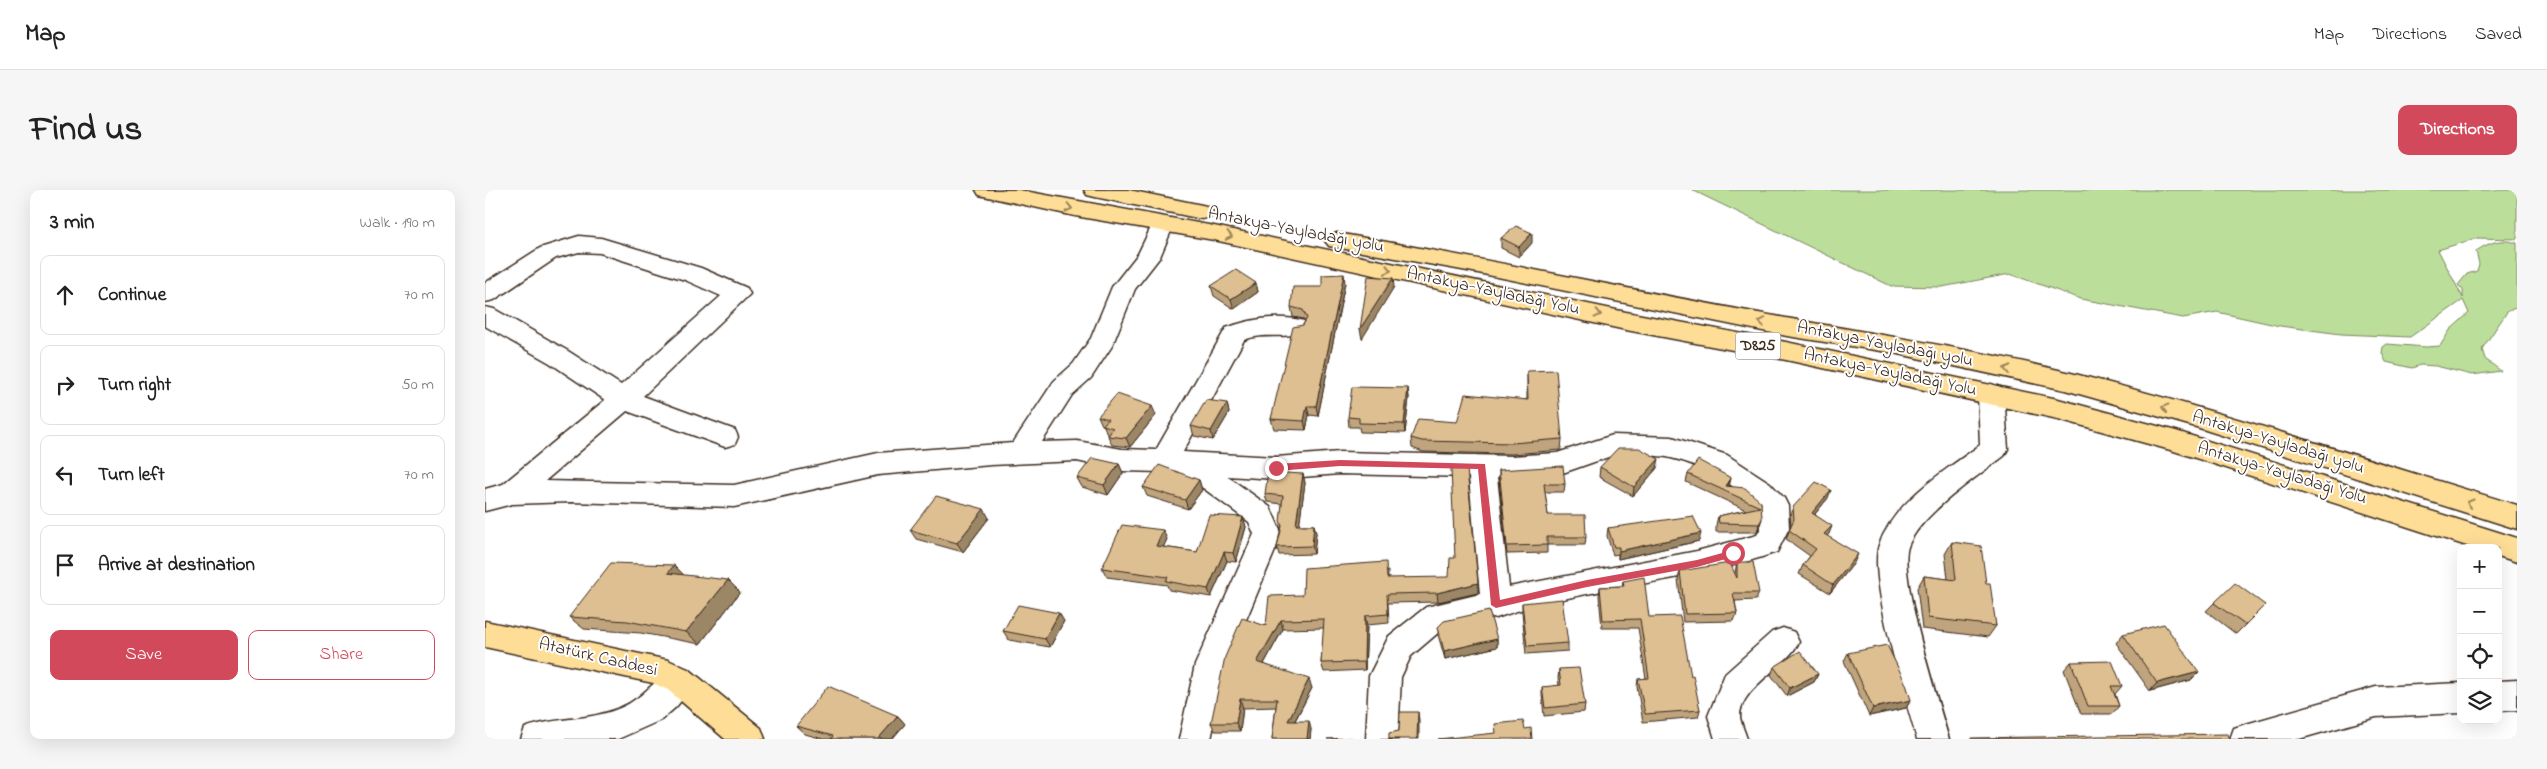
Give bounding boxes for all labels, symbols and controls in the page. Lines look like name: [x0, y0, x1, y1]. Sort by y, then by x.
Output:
text: Map: [25, 17, 66, 52]
text: Map: [2314, 22, 2344, 48]
text: Directions: [2372, 22, 2447, 48]
text: Saved: [2475, 22, 2522, 48]
text: Find us: [30, 105, 142, 156]
button: Directions: [2398, 105, 2517, 155]
street label: Antakya-Yayladağı yolu: [1205, 201, 1386, 262]
one-way arrow: [1064, 202, 1073, 213]
text: 3 min: [50, 208, 94, 238]
text: Walk · 190 m: [360, 211, 435, 235]
one-way arrow: [1224, 230, 1233, 241]
street label: Antakya-Yayladağı Yolu: [1404, 261, 1582, 324]
one-way arrow: [1383, 264, 1392, 275]
icon: ahead: [51, 281, 79, 309]
text: Continue: [98, 282, 166, 309]
text: 70 m: [404, 283, 434, 307]
one-way arrow: [1593, 308, 1602, 319]
street label: Antakya-Yayladağı yolu: [1794, 315, 1975, 376]
one-way arrow: [1757, 317, 1766, 328]
road number: D825: [1735, 332, 1781, 360]
street label: Antakya-Yayladağı Yolu: [1801, 342, 1979, 405]
one-way arrow: [2003, 364, 2012, 375]
icon: right: [51, 371, 79, 399]
text: Turn right: [98, 372, 171, 399]
text: 50 m: [402, 373, 434, 397]
one-way arrow: [2160, 403, 2169, 414]
street label: Antakya-Yayladağı yolu: [2188, 404, 2367, 483]
street label: Antakya-Yayladağı Yolu: [2194, 436, 2370, 513]
route end: [1265, 457, 1288, 480]
icon: left: [51, 461, 79, 489]
text: Turn left: [98, 462, 165, 489]
text: 70 m: [404, 463, 434, 487]
one-way arrow: [2467, 498, 2475, 508]
route start: [1722, 542, 1745, 565]
map controls: [2457, 544, 2502, 724]
button: +: [2457, 544, 2502, 589]
icon: arrive: [51, 551, 79, 579]
text: Arrive at destination: [98, 552, 255, 579]
button: −: [2457, 589, 2502, 634]
button: Save: [50, 630, 238, 680]
button: Share: [248, 630, 435, 680]
street label: Atatürk Caddesi: [536, 632, 660, 684]
button: locate: [2457, 634, 2502, 679]
button: layers: [2457, 679, 2502, 724]

